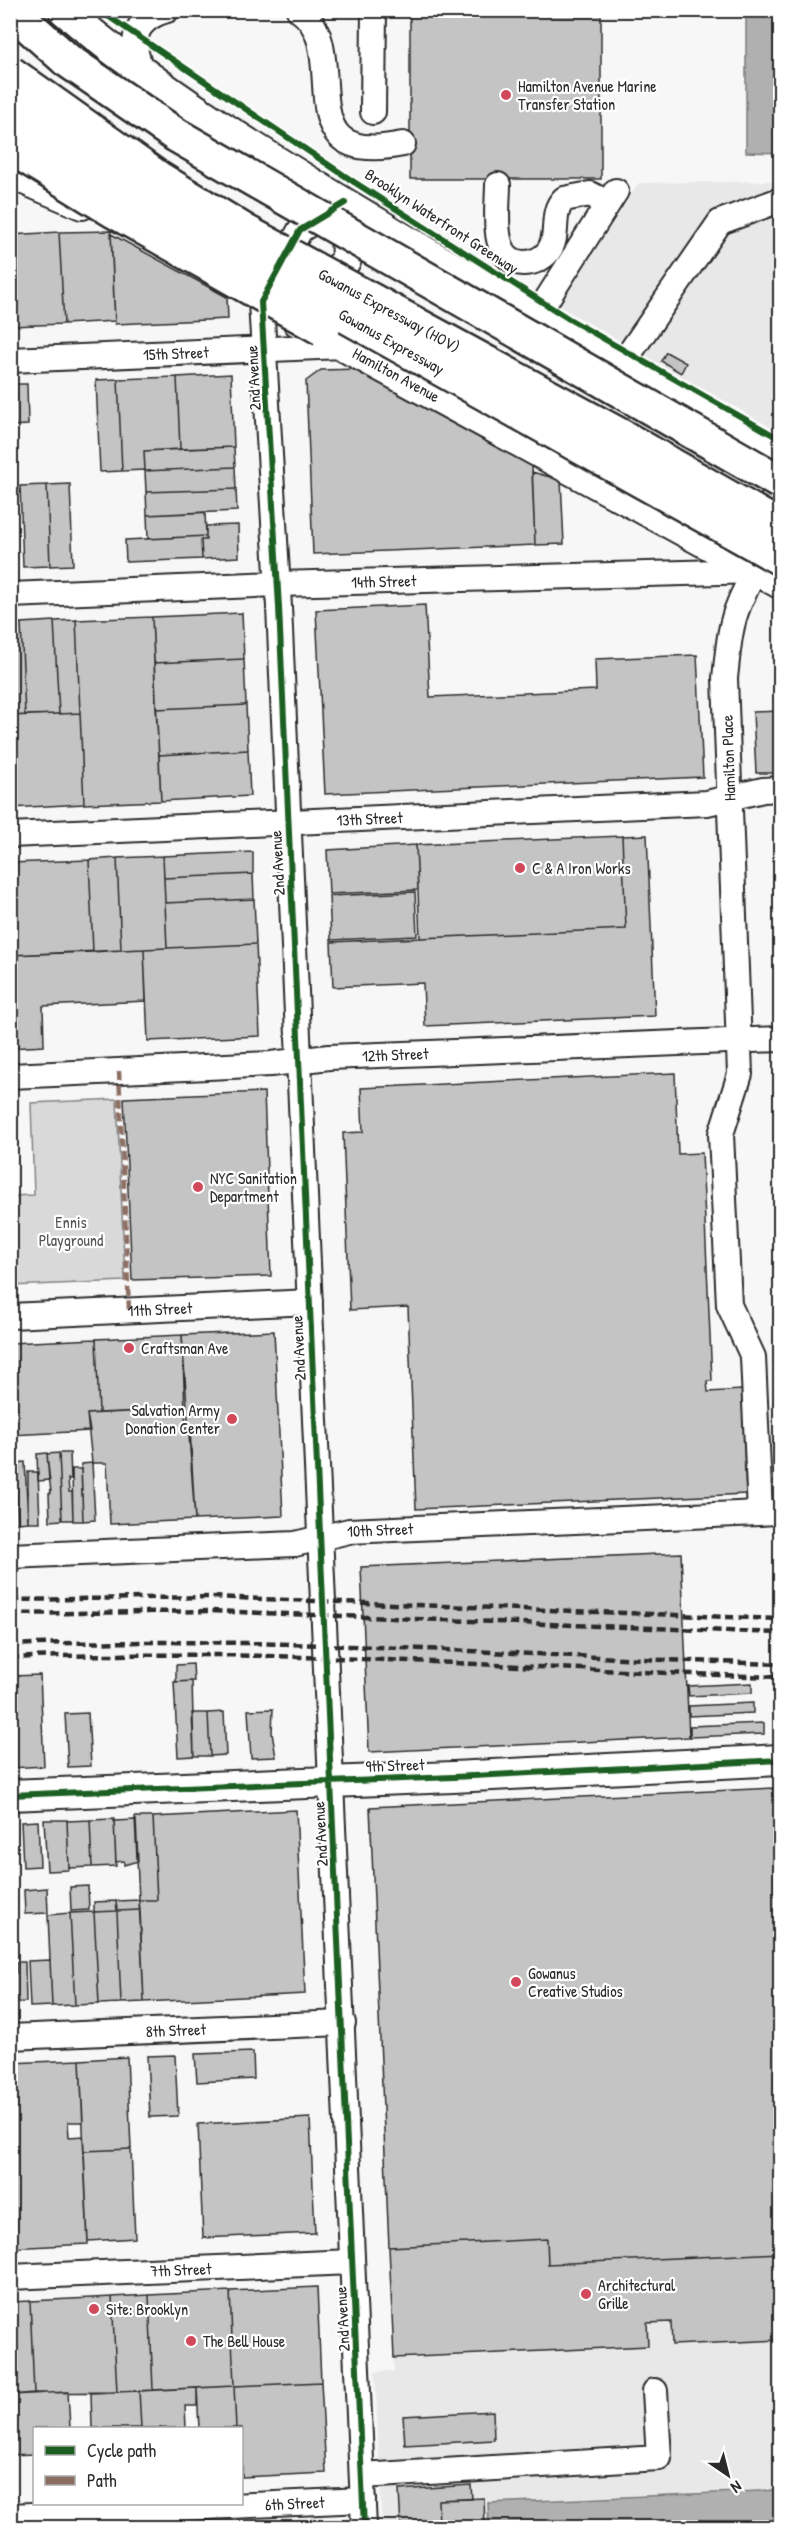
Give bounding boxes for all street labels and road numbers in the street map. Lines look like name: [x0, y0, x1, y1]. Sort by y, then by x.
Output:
street label: Brooklyn Waterfront Greenway: [361, 163, 523, 279]
street label: Gowanus Expressway (HOV): [315, 264, 463, 358]
street label: Gowanus Expressway: [335, 304, 447, 378]
street label: 15th Street: [142, 341, 210, 365]
street label: Hamilton Avenue: [349, 342, 444, 407]
street label: 2nd Avenue: [240, 344, 266, 411]
street label: 14th Street: [351, 569, 417, 593]
street label: Hamilton Place: [715, 714, 740, 801]
street label: 13th Street: [336, 806, 404, 831]
street label: 2nd Avenue: [264, 829, 290, 896]
street label: 12th Street: [362, 1042, 429, 1067]
street label: 11th Street: [127, 1296, 193, 1322]
street label: 2nd Avenue: [285, 1314, 311, 1381]
street label: 10th Street: [347, 1517, 414, 1542]
street label: 9th Street: [365, 1753, 425, 1777]
street label: 2nd Avenue: [307, 1800, 333, 1867]
street label: 8th Street: [145, 2018, 207, 2042]
street label: 7th Street: [150, 2257, 212, 2282]
street label: 2nd Avenue: [329, 2285, 355, 2352]
street label: 6th Street: [264, 2491, 325, 2515]

